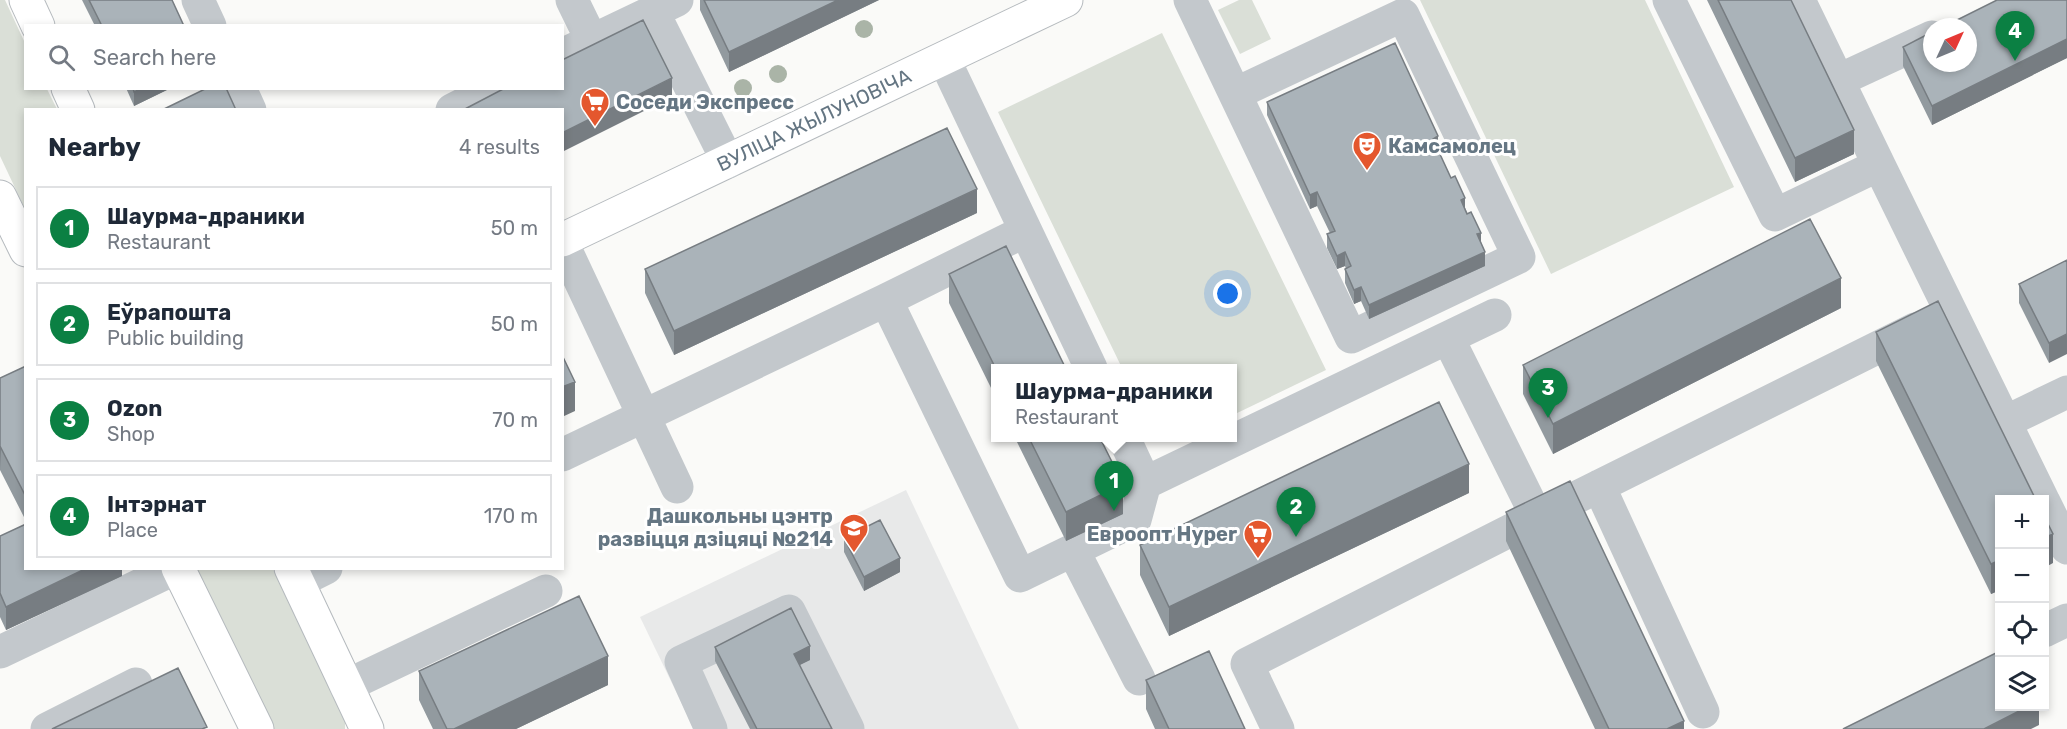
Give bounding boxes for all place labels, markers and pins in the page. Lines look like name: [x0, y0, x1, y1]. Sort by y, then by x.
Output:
pin: 4: [1996, 11, 2034, 61]
supermarket icon: Соседи Экспресс: [579, 86, 611, 128]
place label: Соседи Экспресс: [616, 90, 794, 114]
theatre icon: Камсамолец: [1351, 130, 1383, 172]
place label: Камсамолец: [1388, 134, 1516, 158]
pin: 3: [1528, 368, 1568, 418]
pin: 1: [1094, 462, 1134, 511]
pin: 2: [1276, 488, 1316, 537]
place label: Дашкольны цэнтр развіцця дзіцяці №214: [598, 504, 833, 551]
school or university icon: Дашкольны цэнтр развіцця дзіцяці №214: [838, 512, 870, 554]
supermarket icon: Евроопт Hyper: [1242, 518, 1274, 560]
place label: Евроопт Hyper: [1087, 522, 1237, 546]

